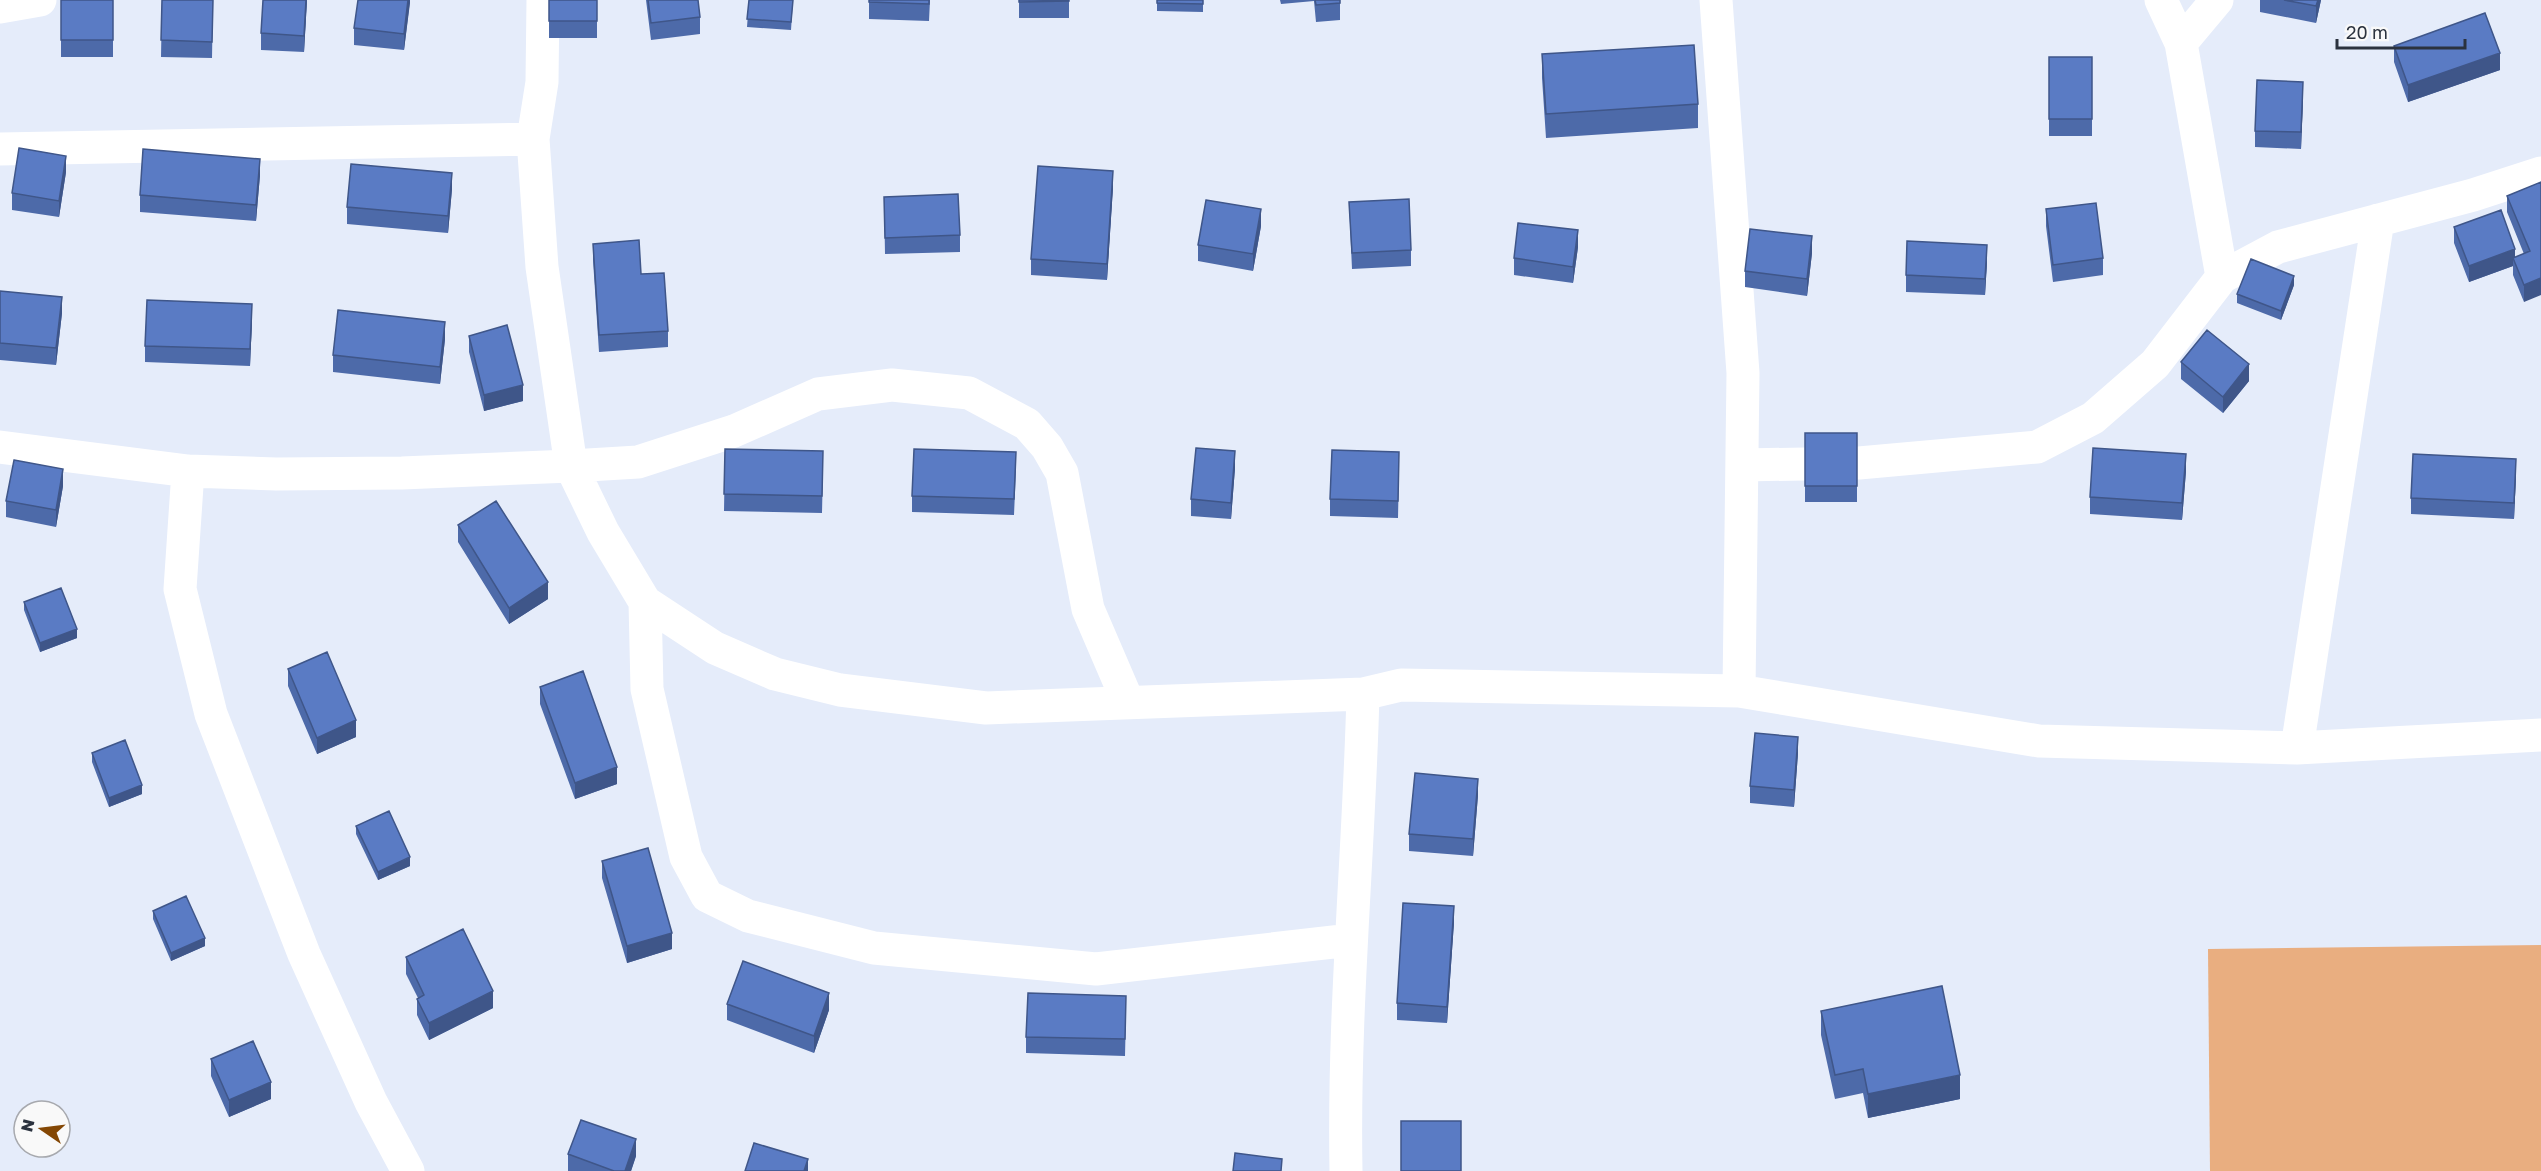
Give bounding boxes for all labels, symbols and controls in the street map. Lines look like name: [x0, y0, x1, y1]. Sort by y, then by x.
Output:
scale bar: [2337, 12, 2464, 50]
text: 20 m: [2346, 21, 2388, 43]
north arrow: [12, 1099, 72, 1159]
text: N: [16, 1117, 39, 1134]

